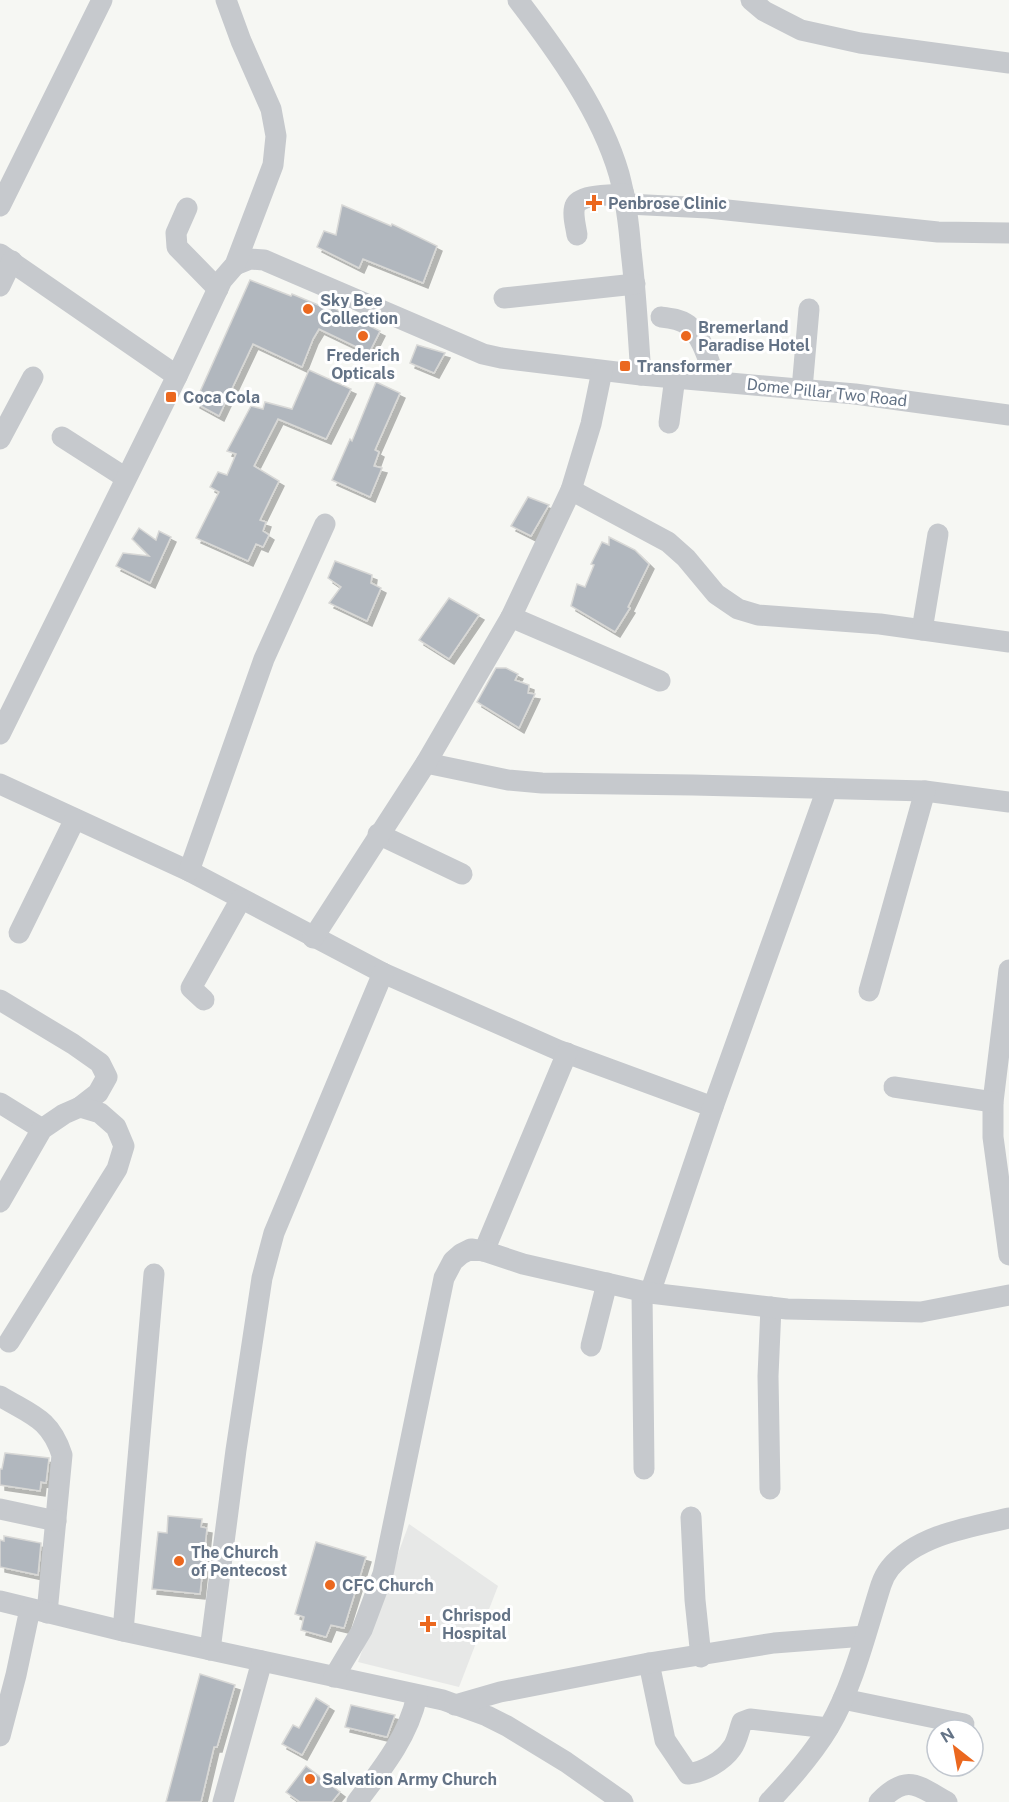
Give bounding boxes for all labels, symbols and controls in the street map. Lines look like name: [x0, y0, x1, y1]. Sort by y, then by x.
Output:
marker: Penbrose Clinic: [585, 194, 603, 212]
place label: Penbrose Clinic: [608, 194, 727, 213]
place label: Sky Bee Collection: [320, 291, 398, 328]
marker: Sky Bee Collection: [301, 302, 315, 316]
place label: Bremerland Paradise Hotel: [698, 318, 810, 355]
marker: Frederich Opticals: [356, 329, 370, 343]
marker: Bremerland Paradise Hotel: [679, 329, 693, 343]
place label: Frederich Opticals: [326, 346, 400, 383]
place label: Transformer: [637, 357, 733, 376]
marker: Transformer: [618, 359, 632, 373]
street label: Dome Pillar Two Road: [746, 375, 908, 410]
place label: Coca Cola: [183, 388, 260, 407]
marker: Coca Cola: [164, 390, 178, 404]
place label: The Church of Pentecost: [191, 1543, 287, 1580]
marker: The Church of Pentecost: [172, 1554, 186, 1568]
place label: CFC Church: [342, 1576, 434, 1595]
marker: CFC Church: [323, 1578, 337, 1592]
place label: Chrispod Hospital: [442, 1606, 511, 1643]
marker: Chrispod Hospital: [419, 1615, 437, 1633]
north arrow: [925, 1718, 985, 1778]
text: N: [937, 1724, 958, 1747]
place label: Salvation Army Church: [322, 1770, 497, 1789]
marker: Salvation Army Church: [303, 1772, 317, 1786]

